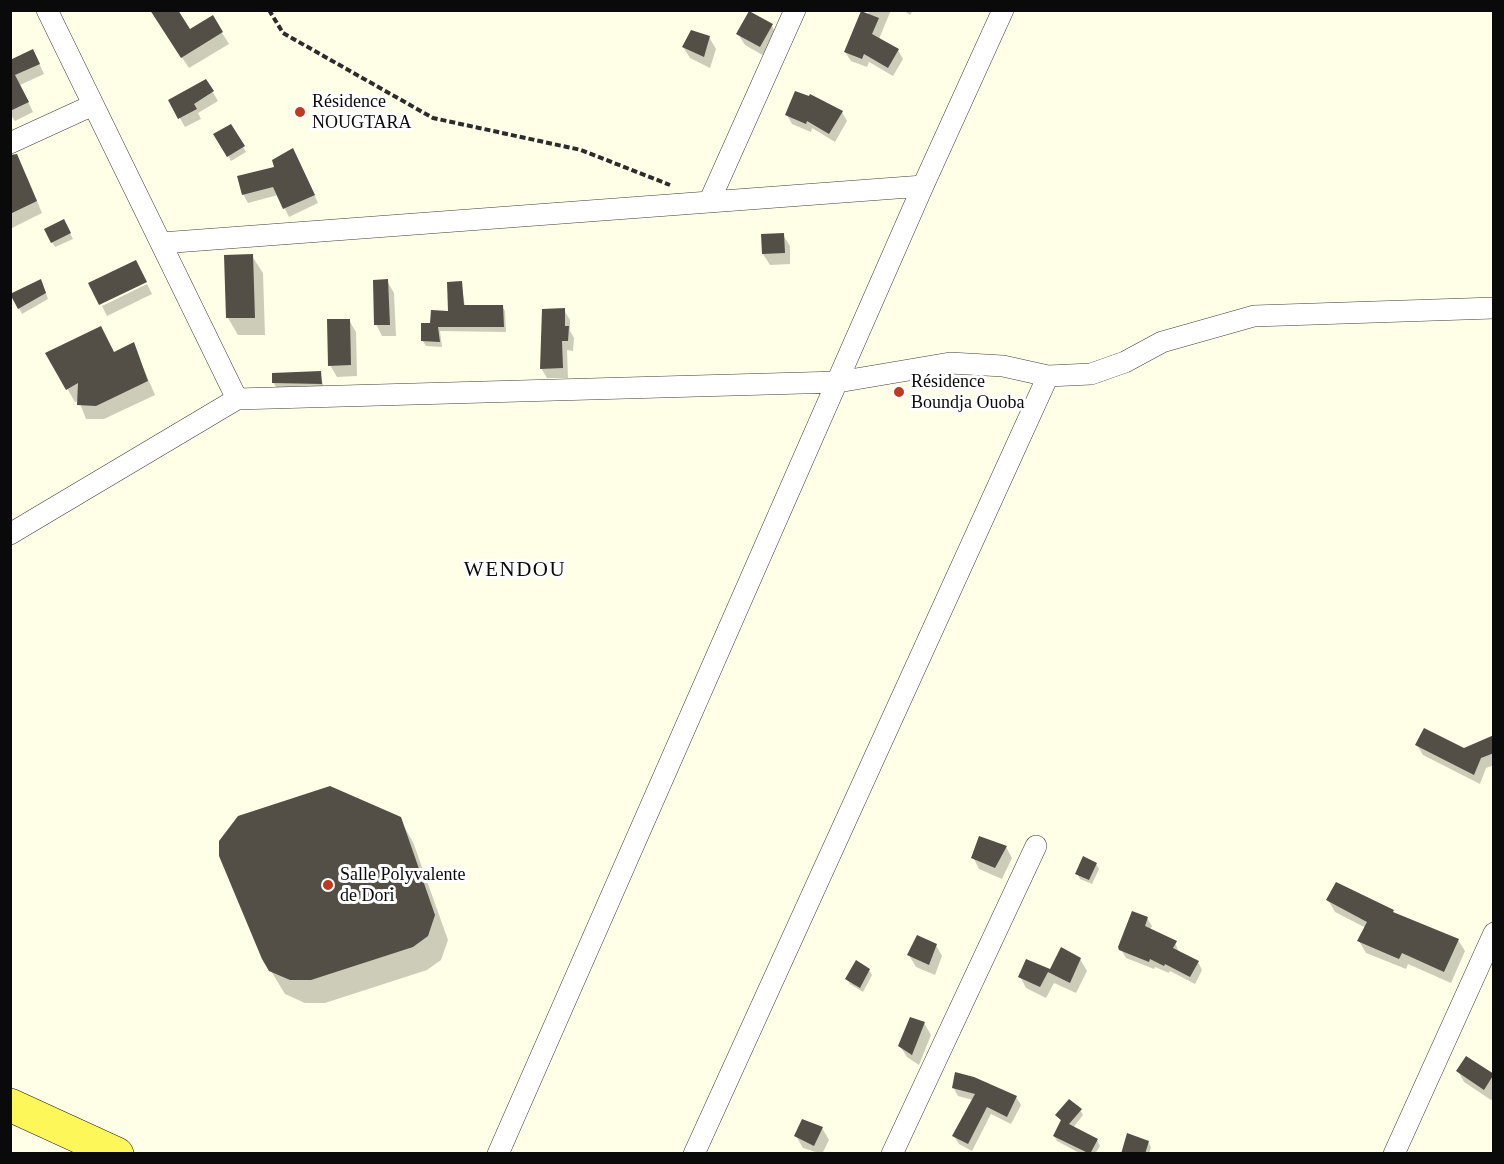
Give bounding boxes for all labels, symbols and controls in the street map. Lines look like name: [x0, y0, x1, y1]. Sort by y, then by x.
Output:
place label: Résidence NOUGTARA: [312, 91, 412, 134]
marker: Résidence NOUGTARA: [293, 105, 307, 119]
place label: Résidence Boundja Ouoba: [911, 371, 1024, 413]
marker: Résidence Boundja Ouoba: [892, 385, 906, 399]
district label: WENDOU: [464, 557, 566, 583]
place label: Salle Polyvalente de Dori: [340, 864, 465, 906]
marker: Salle Polyvalente de Dori: [321, 878, 335, 892]

